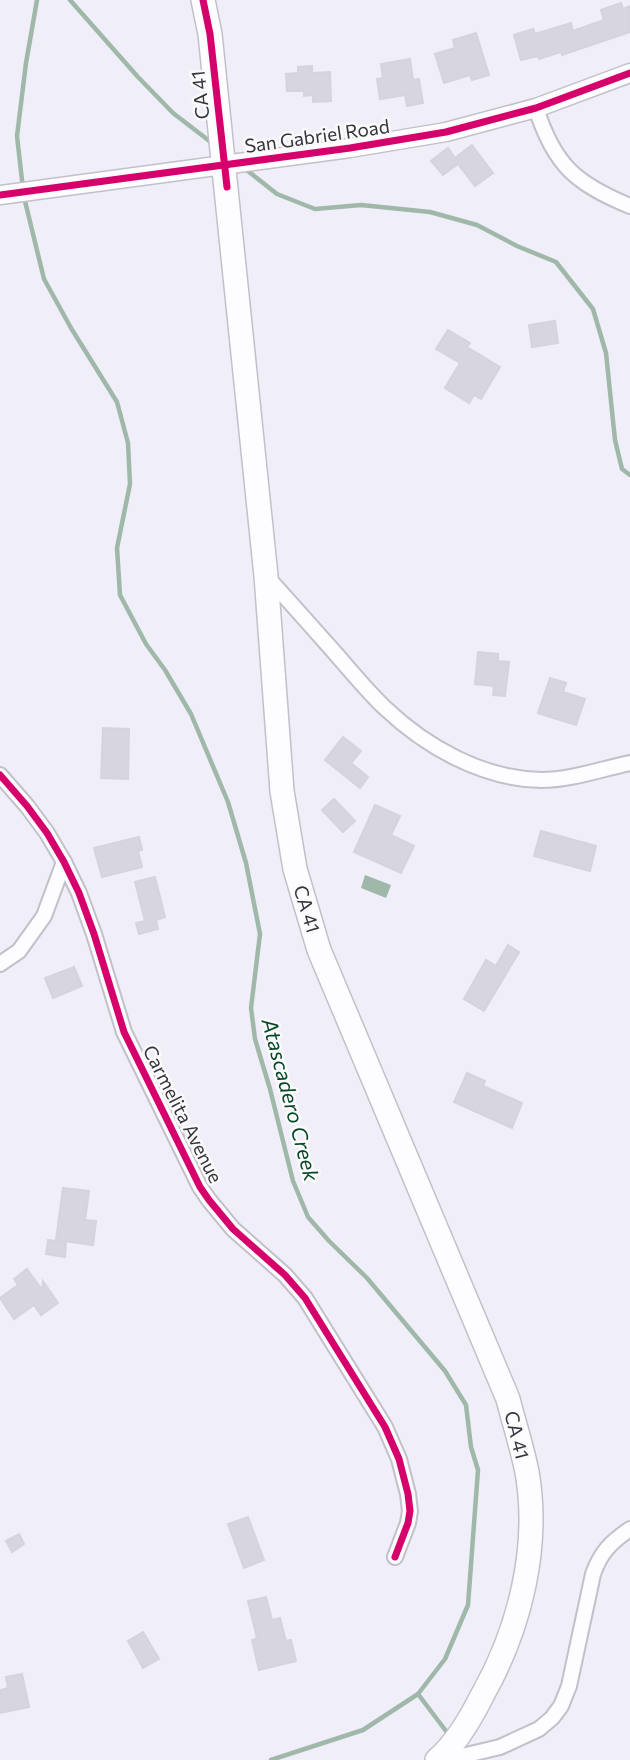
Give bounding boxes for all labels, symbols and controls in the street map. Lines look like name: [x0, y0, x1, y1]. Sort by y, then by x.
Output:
street label: CA 41: [186, 70, 213, 120]
street label: San Gabriel Road: [243, 114, 391, 157]
street label: CA 41: [289, 882, 326, 936]
water label: Atascadero Creek: [257, 1014, 325, 1184]
street label: Carmelita Avenue: [139, 1041, 228, 1187]
street label: CA 41: [500, 1408, 535, 1461]

